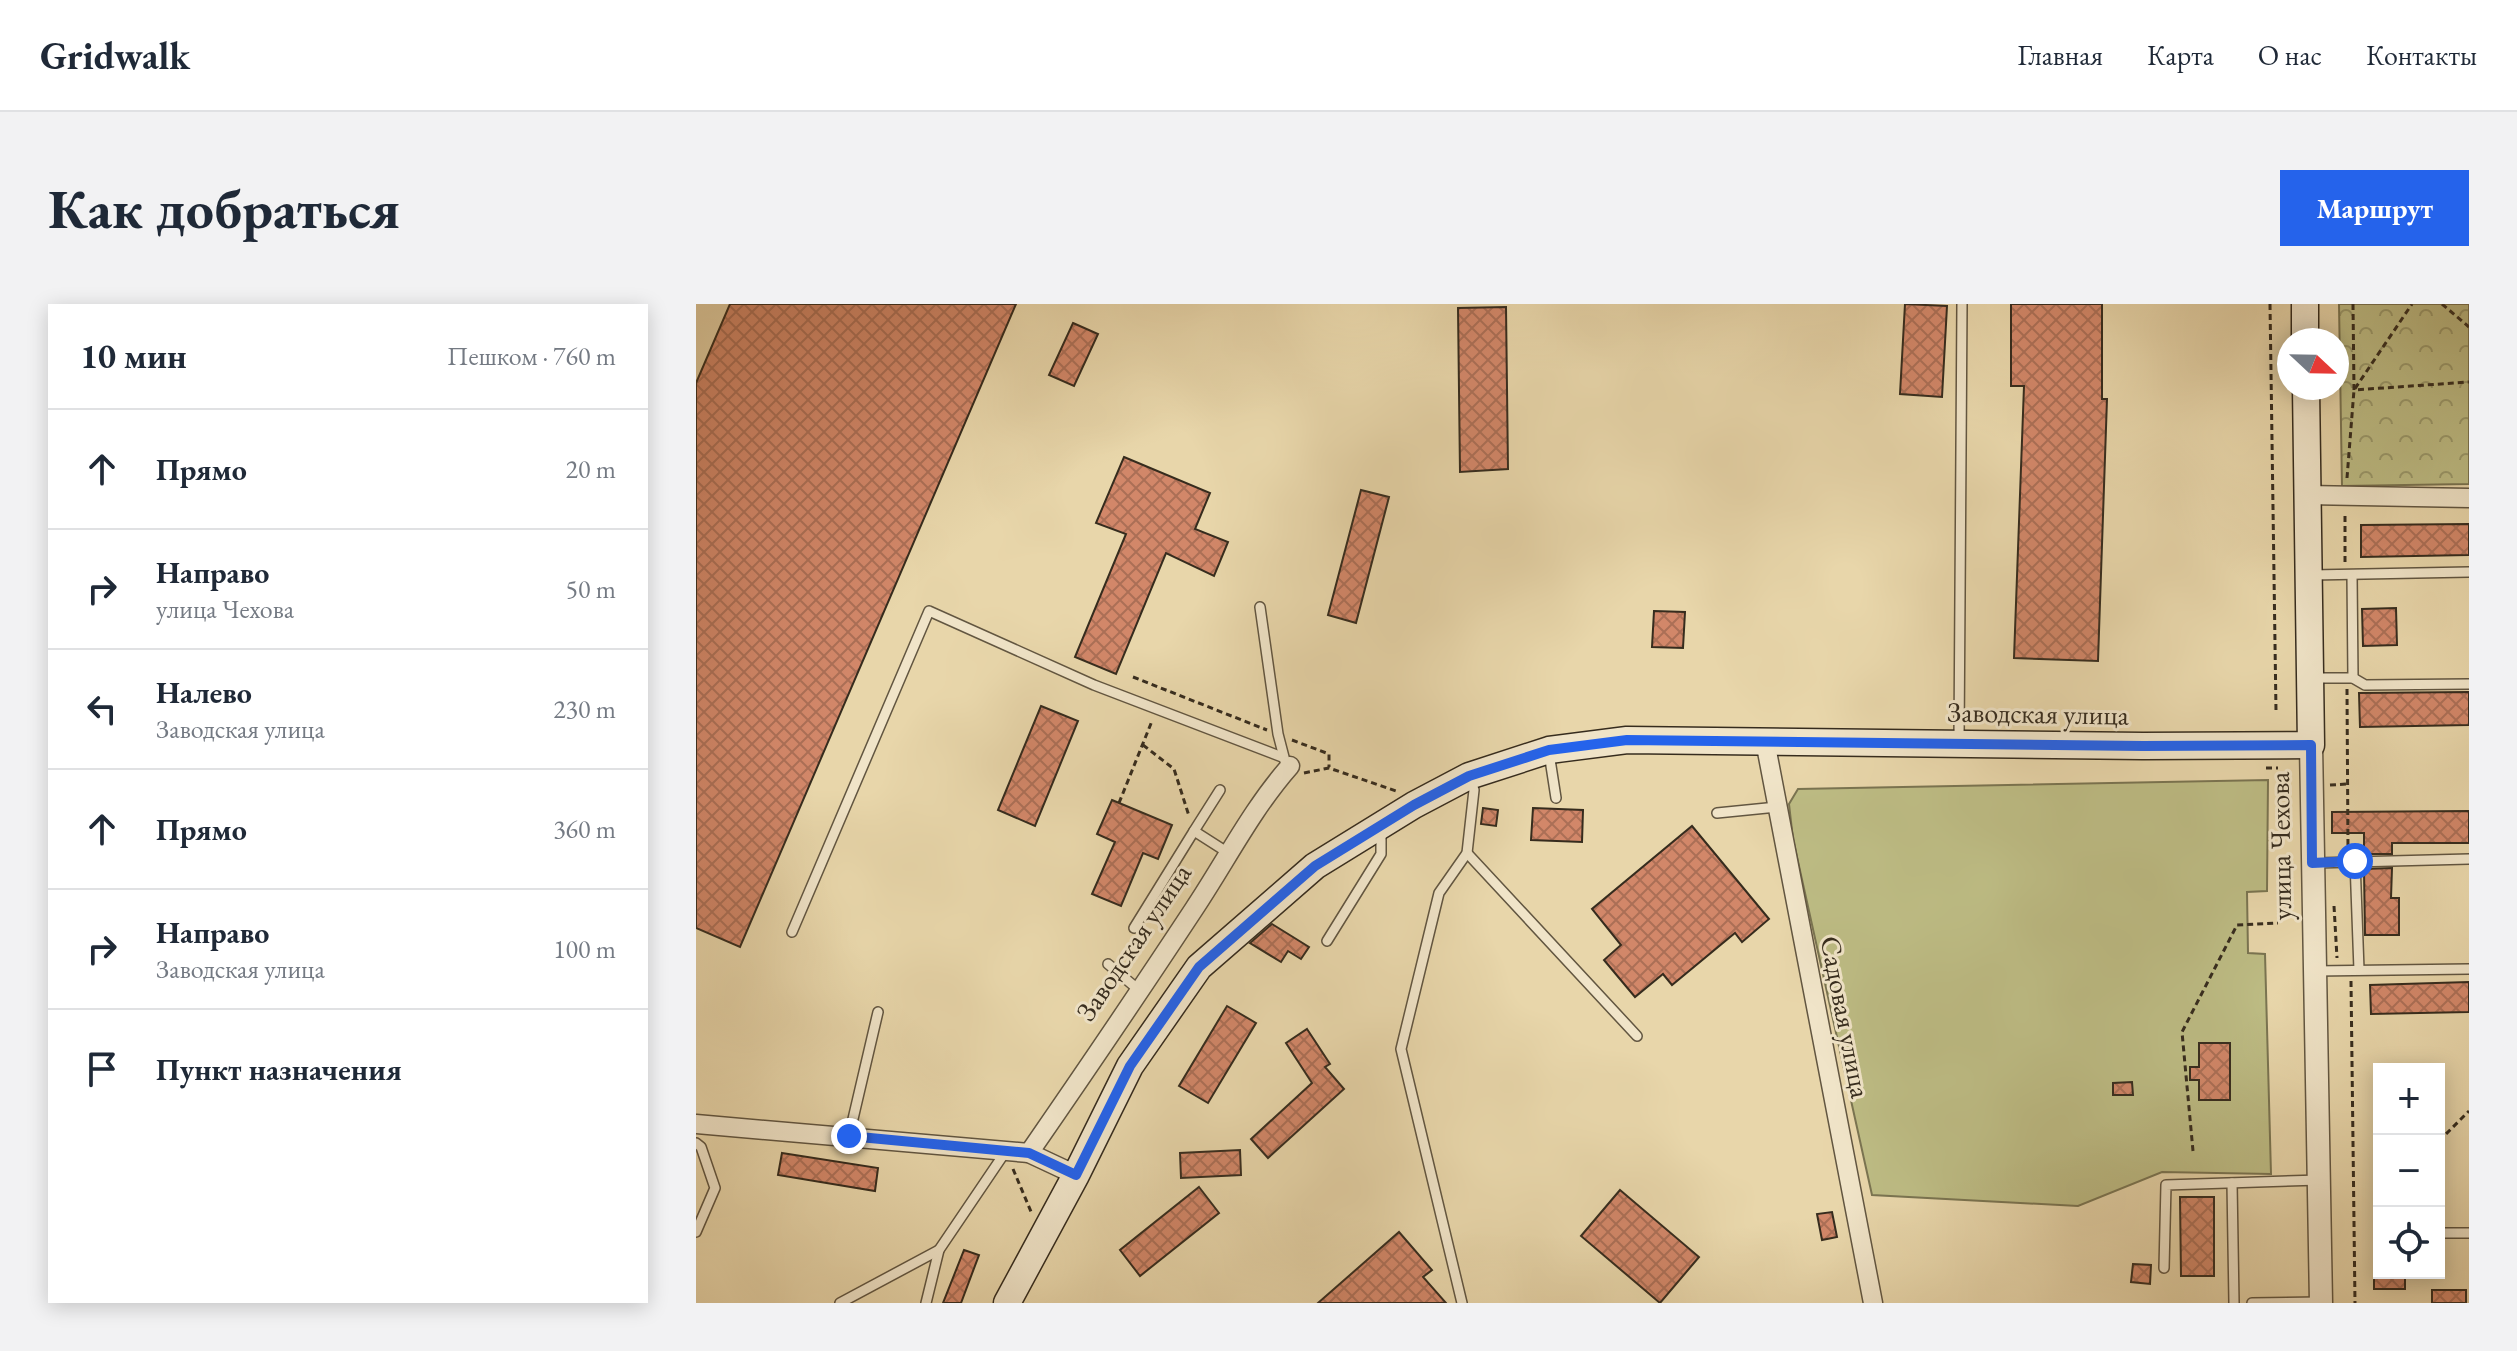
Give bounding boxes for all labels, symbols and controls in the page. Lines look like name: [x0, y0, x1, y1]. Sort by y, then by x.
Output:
text: Gridwalk: [40, 31, 190, 80]
text: Главная: [2018, 37, 2103, 73]
text: Карта: [2147, 37, 2214, 73]
text: О нас: [2258, 37, 2322, 73]
text: Контакты: [2366, 37, 2477, 73]
button: Маршрут: [2280, 170, 2469, 246]
text: Как добраться: [48, 172, 400, 245]
north arrow: [2277, 328, 2349, 400]
text: 10 мин: [80, 334, 187, 378]
text: Пешком · 760 m: [447, 339, 616, 373]
icon: ahead: [80, 447, 124, 491]
text: Прямо: [156, 450, 247, 489]
text: 20 m: [566, 452, 616, 486]
text: Направо: [156, 553, 269, 592]
icon: right: [80, 567, 124, 611]
text: 50 m: [566, 572, 616, 606]
text: улица Чехова: [156, 592, 294, 626]
text: Налево: [156, 673, 252, 712]
icon: left: [80, 687, 124, 731]
text: 230 m: [553, 692, 616, 726]
street label: Заводская улица: [1947, 693, 2130, 733]
text: Заводская улица: [156, 712, 325, 746]
street label: улица Чехова: [2261, 771, 2299, 921]
icon: ahead: [80, 807, 124, 851]
text: Прямо: [156, 810, 247, 849]
text: 360 m: [553, 812, 616, 846]
route start: [2337, 843, 2373, 879]
street label: Заводская улица: [1067, 856, 1199, 1027]
text: Направо: [156, 913, 269, 952]
icon: right: [80, 927, 124, 971]
text: 100 m: [553, 932, 616, 966]
street label: Садовая улица: [1813, 933, 1879, 1102]
text: Заводская улица: [156, 952, 325, 986]
icon: arrive: [80, 1047, 124, 1091]
text: Пункт назначения: [156, 1050, 402, 1089]
map controls: [2373, 1063, 2445, 1279]
button: +: [2373, 1063, 2445, 1135]
route end: [831, 1118, 867, 1154]
button: −: [2373, 1135, 2445, 1207]
button: locate: [2373, 1207, 2445, 1279]

